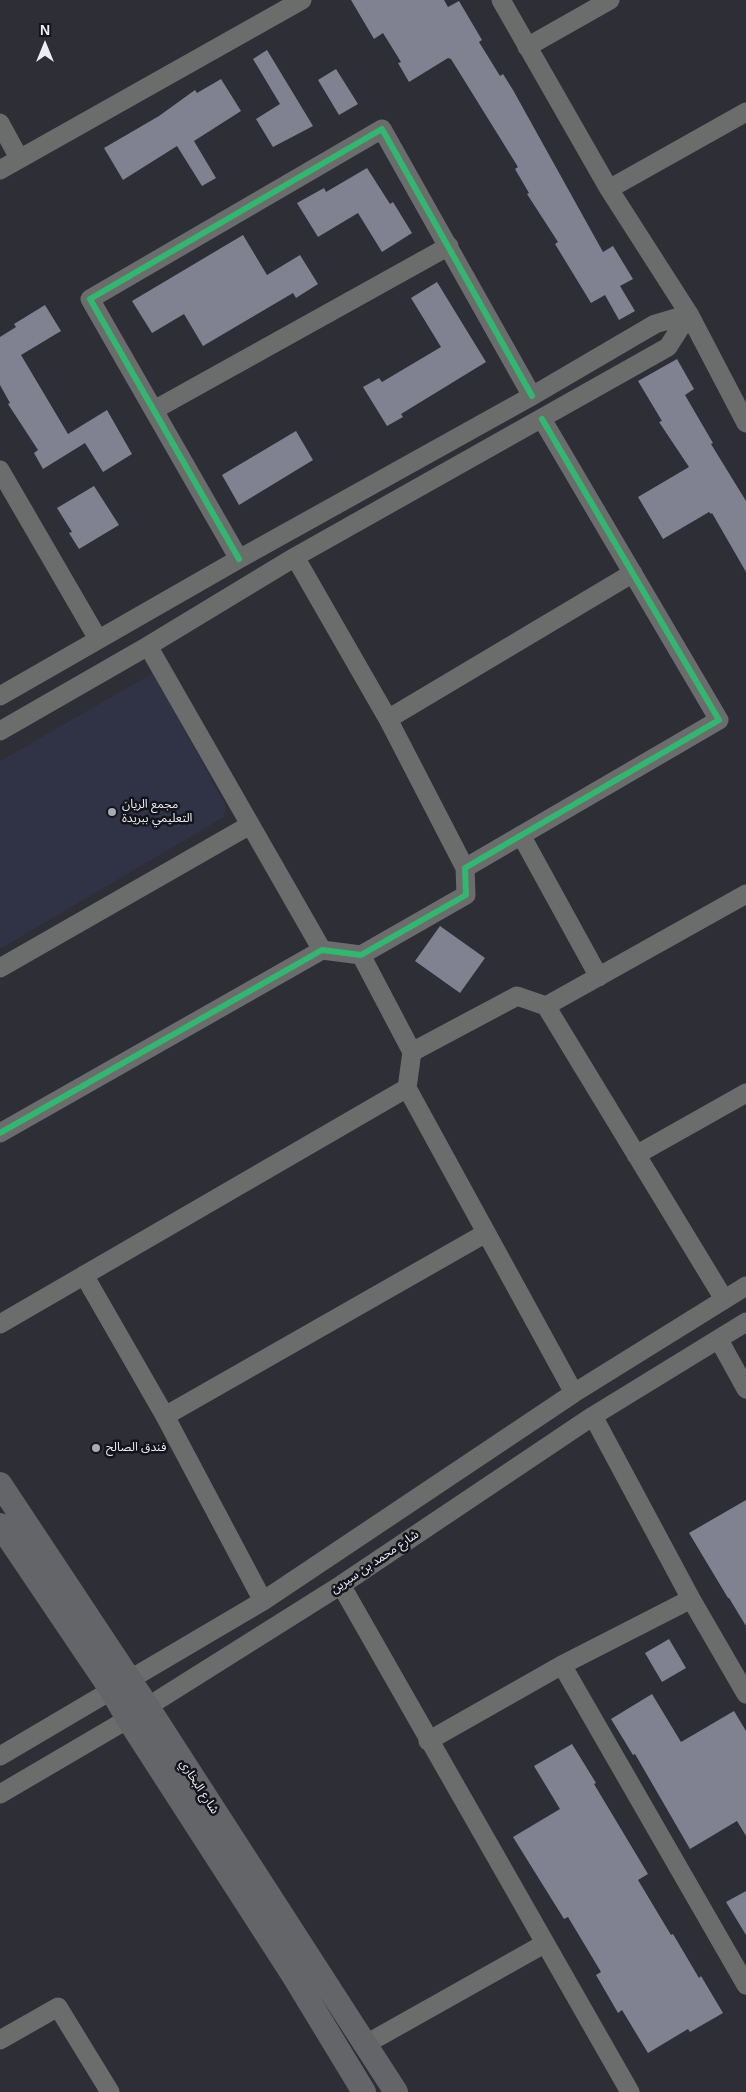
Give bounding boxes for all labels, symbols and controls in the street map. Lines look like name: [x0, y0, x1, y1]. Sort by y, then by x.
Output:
north arrow: [20, 20, 70, 70]
text: N: [40, 22, 50, 38]
place label: مجمع الريان التعليمي ببريدة: [122, 798, 192, 826]
marker: مجمع الريان التعليمي ببريدة: [106, 806, 118, 818]
place label: فندق الصالح: [106, 1441, 166, 1455]
marker: فندق الصالح: [90, 1442, 102, 1454]
street label: شارع محمد بن سيرين: [328, 1527, 422, 1597]
street label: شارع البخاري: [176, 1757, 222, 1817]

